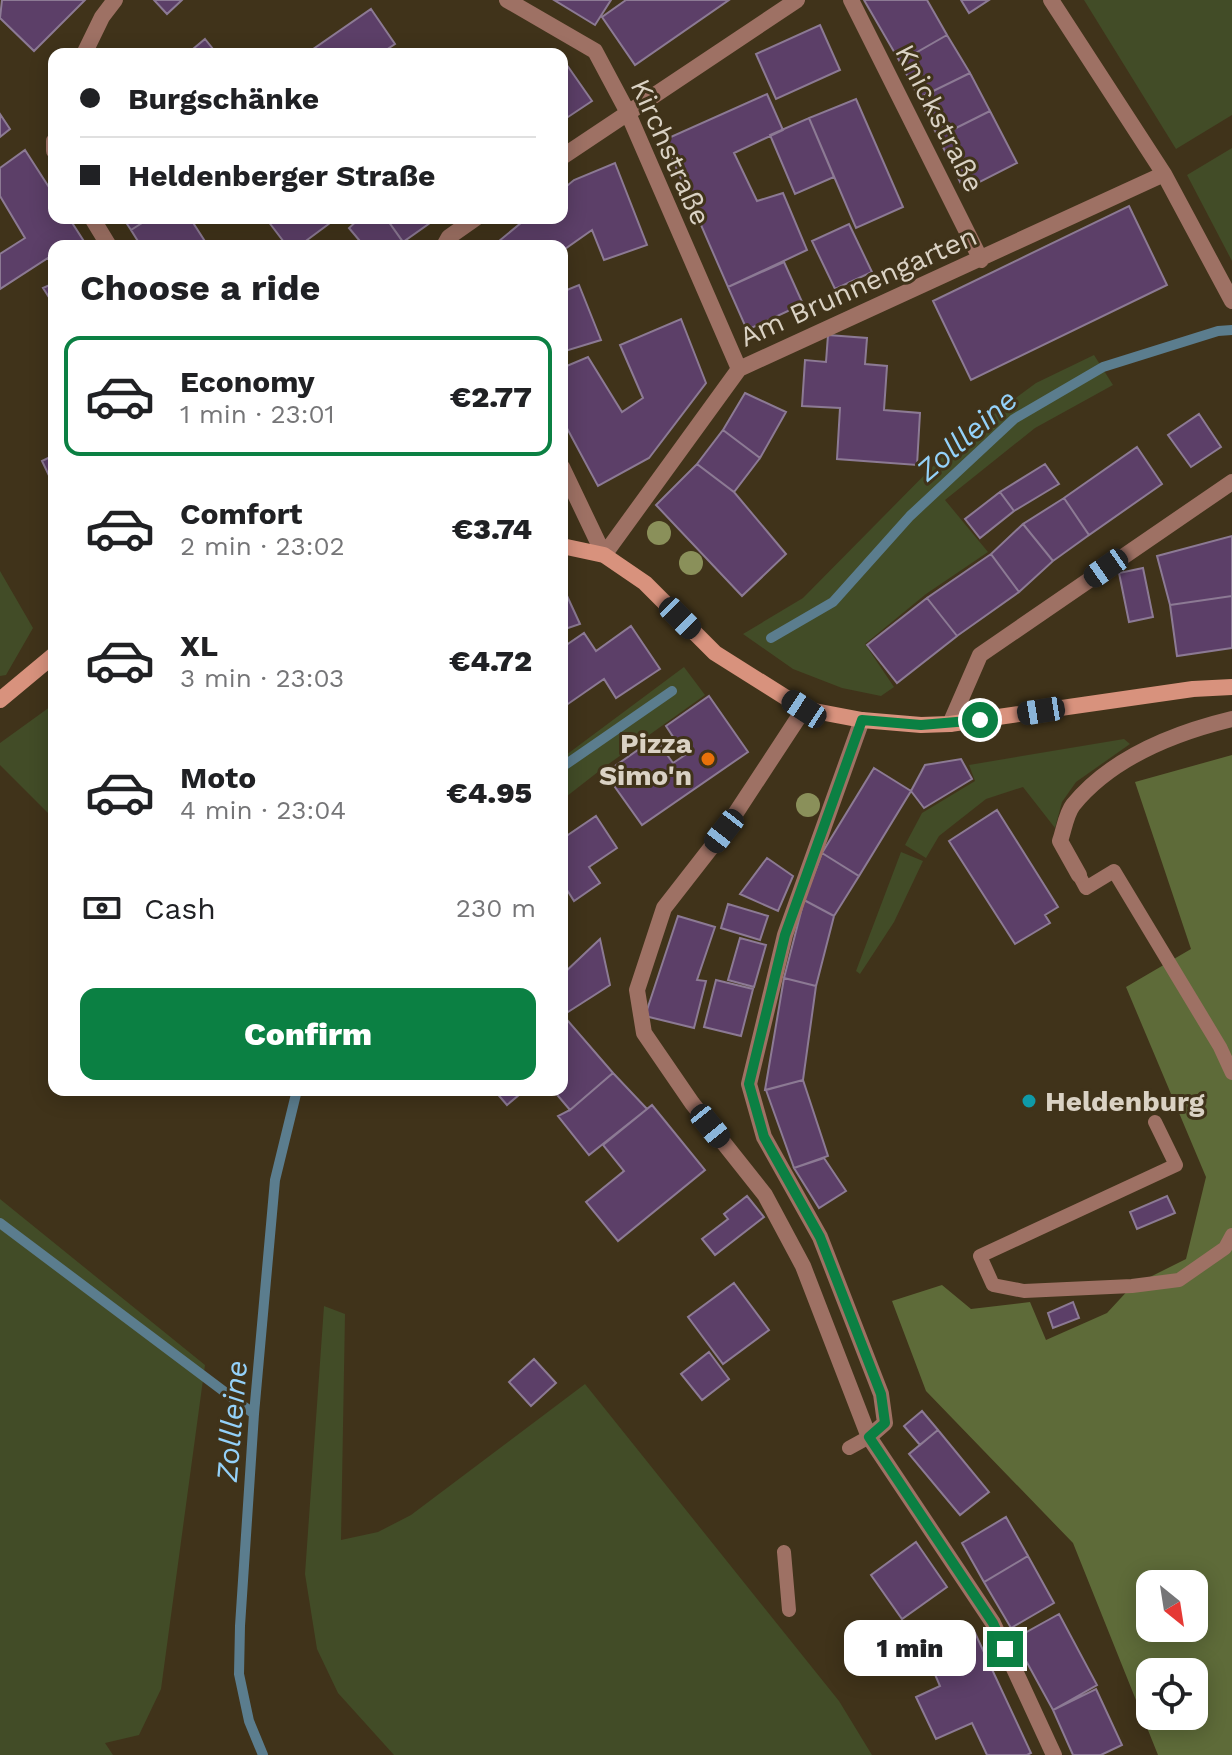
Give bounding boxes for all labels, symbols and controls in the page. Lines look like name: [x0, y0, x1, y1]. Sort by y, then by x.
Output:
street label: Knickstraße: [888, 39, 991, 198]
street label: Kirchstraße: [624, 74, 717, 230]
text: Burgschänke: [128, 81, 319, 116]
text: Heldenberger Straße: [128, 158, 435, 193]
street label: Am Brunnengarten: [734, 219, 982, 354]
text: Choose a ride: [80, 267, 320, 309]
icon: car: [84, 360, 156, 432]
text: Economy: [180, 364, 315, 399]
text: €2.77: [450, 379, 532, 414]
water label: Zollleine: [908, 381, 1024, 488]
text: 1 min · 23:01: [180, 399, 335, 429]
icon: car: [84, 492, 156, 564]
text: Comfort: [180, 496, 302, 531]
text: €3.74: [452, 511, 532, 546]
text: 2 min · 23:02: [180, 531, 345, 561]
car: [1079, 544, 1133, 592]
car: [655, 593, 705, 643]
icon: car: [84, 624, 156, 696]
text: XL: [180, 628, 218, 663]
text: €4.72: [449, 643, 532, 678]
text: 3 min · 23:03: [180, 663, 344, 693]
car: [777, 686, 831, 732]
car: [1015, 695, 1067, 727]
route start: [962, 702, 998, 738]
place label: Pizza Simo'n: [599, 727, 693, 792]
marker: Pizza Simo'n: [699, 750, 717, 768]
icon: car: [84, 756, 156, 828]
text: Moto: [180, 760, 256, 795]
text: €4.95: [447, 775, 532, 810]
text: 4 min · 23:04: [180, 795, 346, 825]
car: [700, 805, 748, 857]
icon: cash: [80, 886, 124, 930]
text: Cash: [144, 891, 216, 926]
text: 230 m: [456, 893, 536, 923]
button: Confirm: [80, 988, 536, 1080]
place label: Heldenburg: [1045, 1085, 1205, 1118]
marker: Heldenburg: [1020, 1092, 1038, 1110]
car: [686, 1100, 734, 1152]
water label: Zollleine: [209, 1359, 254, 1484]
north arrow: [1136, 1570, 1208, 1642]
map controls: [1136, 1570, 1208, 1730]
callout: 1 min: [845, 1621, 977, 1677]
route end: [987, 1631, 1023, 1667]
text: 1 min: [877, 1633, 943, 1663]
button: locate: [1136, 1658, 1208, 1730]

